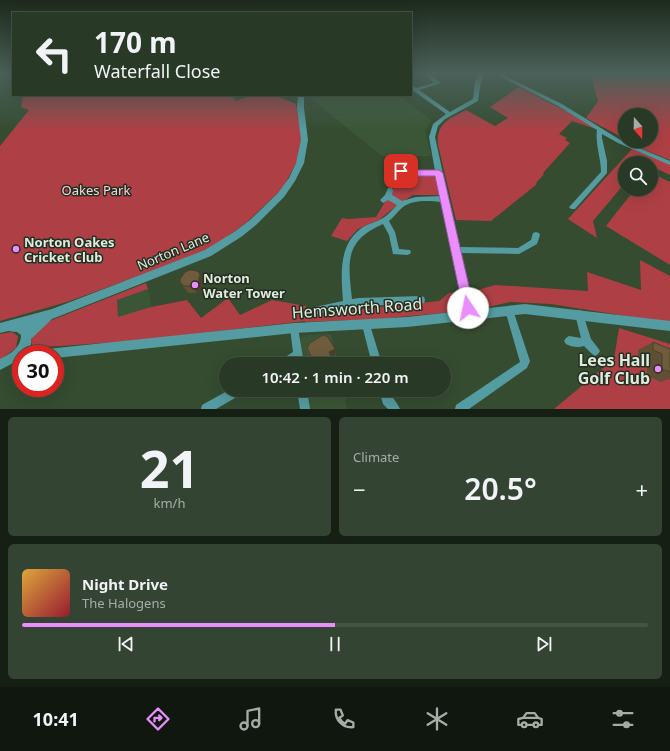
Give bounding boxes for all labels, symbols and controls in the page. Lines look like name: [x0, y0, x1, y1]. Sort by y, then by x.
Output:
text: 170 m: [94, 23, 177, 61]
icon: left: [28, 28, 80, 80]
text: Waterfall Close: [94, 59, 221, 83]
north arrow: [618, 108, 658, 148]
map controls: [618, 108, 658, 196]
pin: [384, 154, 418, 188]
button: search: [618, 156, 658, 196]
icon: arrive: [390, 160, 412, 182]
park label: Oakes Park: [62, 181, 130, 199]
street label: Norton Lane: [134, 228, 212, 274]
place label: Norton Oakes Cricket Club: [24, 233, 115, 266]
marker: Norton Oakes Cricket Club: [11, 244, 21, 254]
place label: Norton Water Tower: [203, 269, 285, 302]
marker: Norton Water Tower: [190, 280, 200, 290]
position arrow: [447, 287, 489, 329]
street label: Hemsworth Road: [291, 292, 423, 324]
speed limit sign: 30: [12, 345, 64, 397]
place label: Lees Hall Golf Club: [578, 349, 650, 389]
marker: Lees Hall Golf Club: [653, 364, 663, 374]
text: 10:42 · 1 min · 220 m: [261, 367, 409, 387]
text: 21: [140, 432, 199, 503]
text: Climate: [353, 448, 399, 466]
text: 20.5°: [464, 468, 537, 509]
text: −: [353, 474, 366, 504]
text: +: [635, 474, 648, 504]
text: km/h: [154, 494, 185, 512]
text: Night Drive: [82, 574, 168, 594]
text: The Halogens: [82, 594, 166, 612]
icon: previous: [115, 633, 137, 655]
icon: pause: [324, 633, 346, 655]
icon: next: [533, 633, 555, 655]
icon: directions: [144, 705, 172, 733]
icon: music: [237, 705, 265, 733]
icon: phone: [330, 705, 358, 733]
icon: climate: [423, 705, 451, 733]
icon: car: [516, 705, 544, 733]
icon: filters: [609, 705, 637, 733]
text: 10:41: [33, 707, 79, 731]

